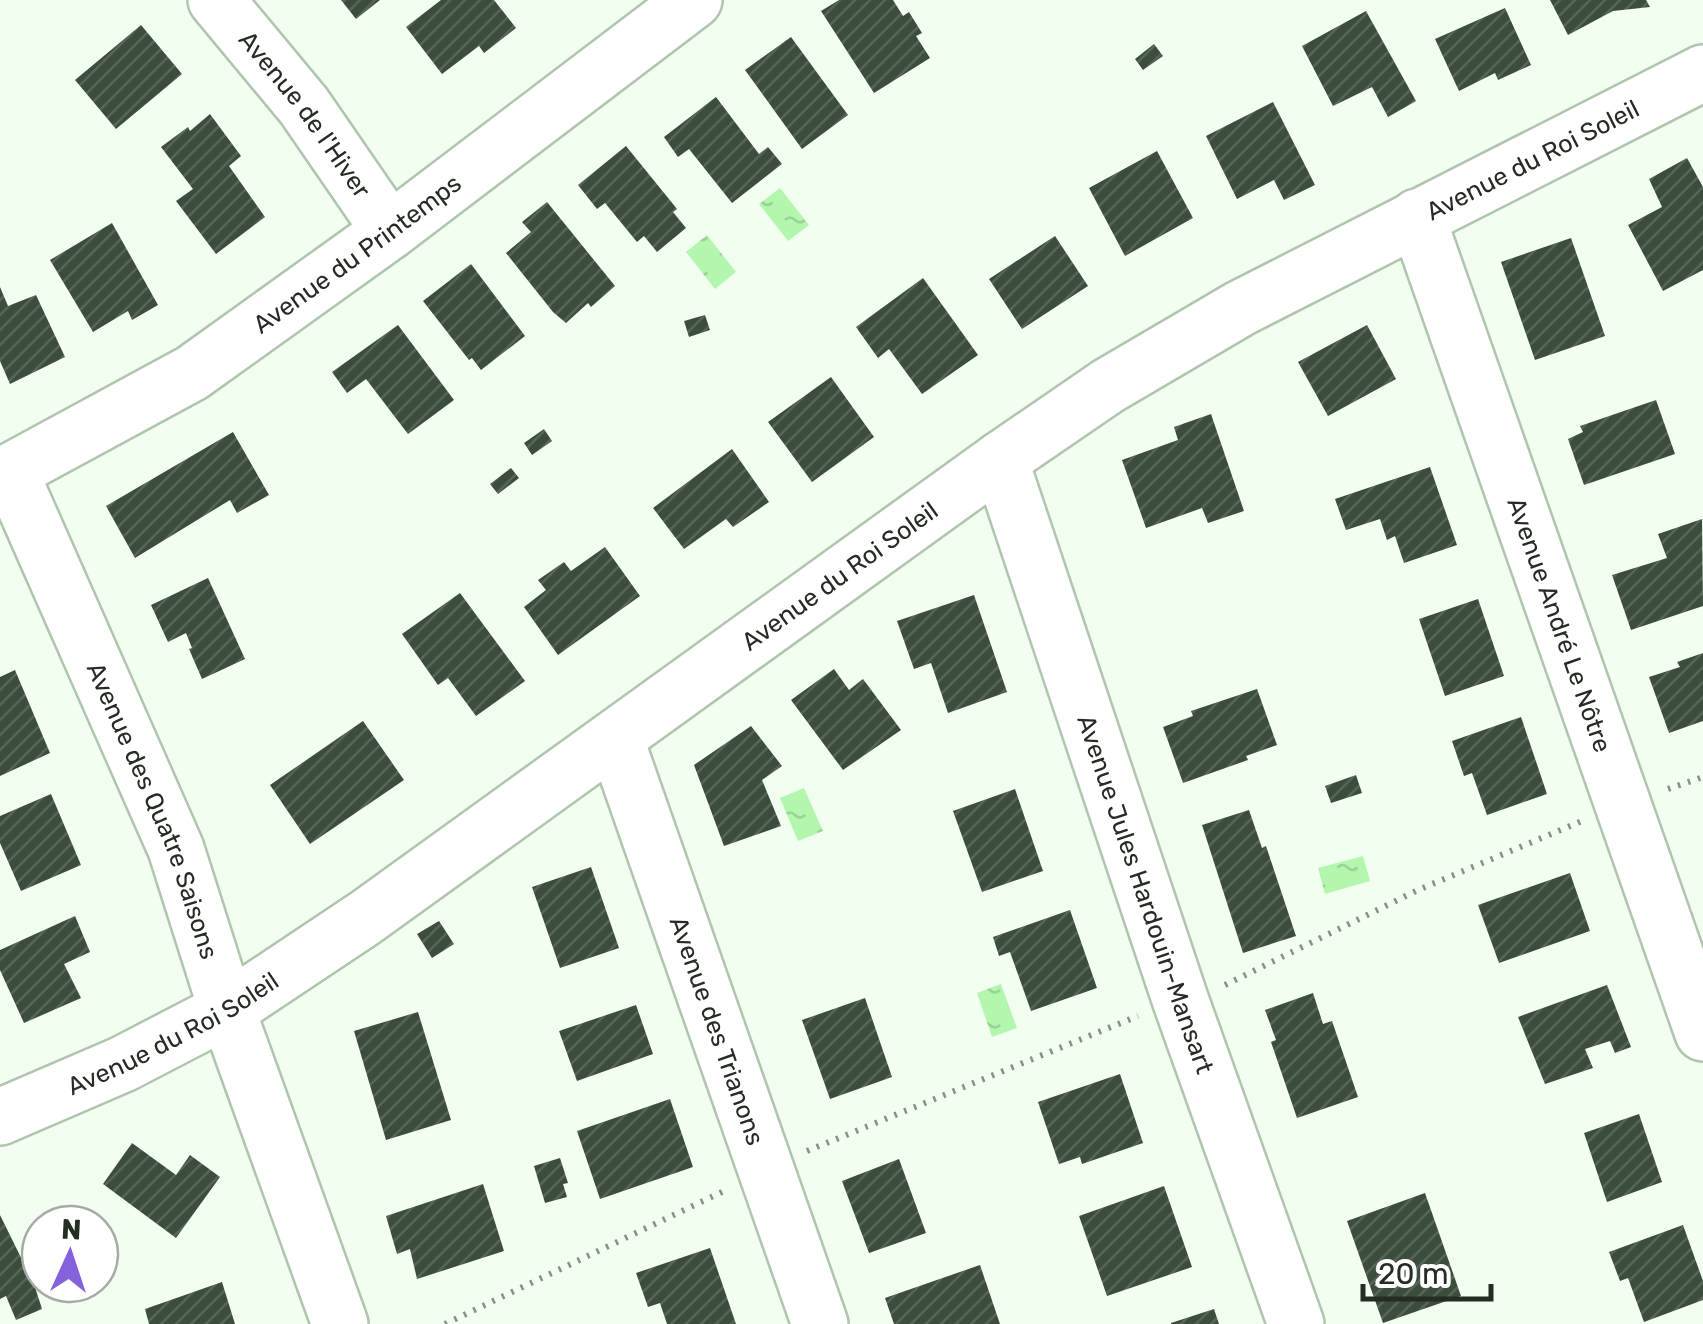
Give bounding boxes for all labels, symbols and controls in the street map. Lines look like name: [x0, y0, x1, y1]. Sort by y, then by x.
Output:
street label: Avenue de l'Hiver: [233, 25, 377, 204]
street label: Avenue du Roi Soleil: [1421, 94, 1644, 226]
street label: Avenue du Printemps: [248, 168, 467, 339]
street label: Avenue André Le Nôtre: [1501, 494, 1617, 756]
street label: Avenue du Roi Soleil: [736, 496, 943, 657]
street label: Avenue des Quatre Saisons: [81, 658, 224, 963]
street label: Avenue Jules Hardouin-Mansart: [1071, 711, 1220, 1078]
street label: Avenue des Trianons: [664, 913, 770, 1149]
street label: Avenue du Roi Soleil: [63, 966, 284, 1101]
north arrow: [20, 1204, 120, 1304]
text: N: [60, 1213, 82, 1247]
scale bar: [1363, 1239, 1490, 1301]
text: 20 m: [1378, 1256, 1449, 1292]

